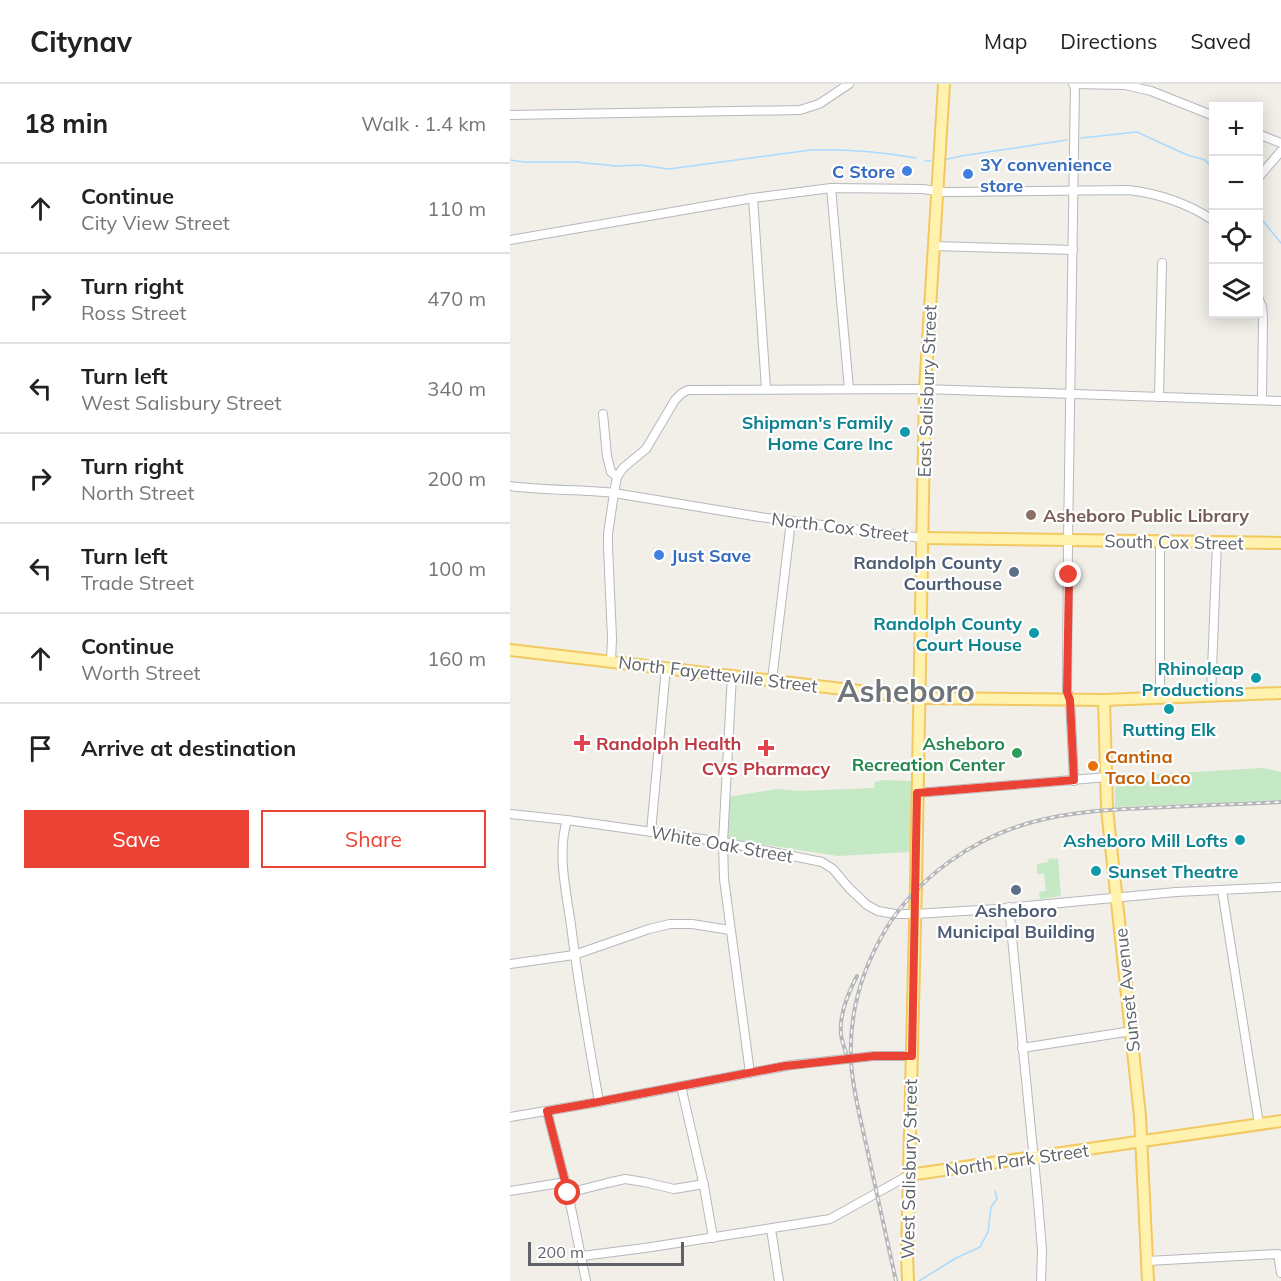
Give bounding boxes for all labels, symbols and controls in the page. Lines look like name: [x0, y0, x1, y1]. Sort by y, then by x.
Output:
text: Citynav: [30, 24, 132, 59]
text: Map: [984, 28, 1027, 54]
text: Directions: [1060, 28, 1157, 54]
text: Saved: [1190, 28, 1251, 54]
map controls: [1209, 102, 1263, 318]
button: +: [1209, 102, 1263, 156]
text: 18 min: [24, 107, 108, 140]
text: Walk · 1.4 km: [361, 111, 486, 136]
place label: 3Y convenience store: [980, 153, 1112, 197]
button: −: [1209, 156, 1263, 210]
place label: C Store: [832, 160, 895, 183]
marker: C Store: [900, 164, 914, 178]
marker: 3Y convenience store: [961, 167, 975, 181]
text: Continue: [81, 182, 174, 210]
icon: ahead: [24, 192, 57, 225]
text: 110 m: [427, 196, 486, 221]
text: City View Street: [81, 210, 230, 235]
button: locate: [1209, 210, 1263, 264]
button: layers: [1209, 264, 1263, 318]
text: Turn right: [81, 272, 184, 300]
icon: right: [24, 282, 57, 315]
text: 470 m: [427, 286, 486, 311]
text: Ross Street: [81, 300, 186, 325]
street label: East Salisbury Street: [912, 304, 942, 478]
text: Turn left: [81, 362, 168, 390]
icon: left: [24, 372, 57, 405]
text: 340 m: [427, 376, 486, 401]
text: West Salisbury Street: [81, 390, 281, 415]
place label: Shipman's Family Home Care Inc: [742, 411, 893, 455]
marker: Shipman's Family Home Care Inc: [898, 425, 912, 439]
text: Turn right: [81, 452, 184, 480]
icon: right: [24, 462, 57, 495]
text: 200 m: [427, 466, 486, 491]
text: North Street: [81, 480, 194, 505]
place label: Asheboro Public Library: [1043, 504, 1249, 527]
street label: North Cox Street: [770, 507, 910, 547]
marker: Asheboro Public Library: [1024, 508, 1038, 522]
street label: South Cox Street: [1104, 529, 1244, 555]
text: Turn left: [81, 542, 168, 570]
place label: Just Save: [671, 544, 751, 567]
marker: Just Save: [652, 548, 666, 562]
place label: Randolph County Courthouse: [853, 551, 1002, 595]
icon: left: [24, 552, 57, 585]
text: 100 m: [427, 556, 486, 581]
route end: [1055, 561, 1081, 587]
marker: Randolph County Courthouse: [1007, 565, 1021, 579]
text: Trade Street: [81, 570, 194, 595]
place label: Randolph County Court House: [873, 612, 1022, 656]
marker: Randolph County Court House: [1027, 626, 1041, 640]
text: Continue: [81, 632, 174, 660]
icon: ahead: [24, 642, 57, 675]
text: 160 m: [427, 646, 486, 671]
street label: North Fayetteville Street: [617, 650, 819, 698]
place label: Rhinoleap Productions: [1142, 657, 1244, 701]
text: Worth Street: [81, 660, 201, 685]
marker: Rhinoleap Productions: [1249, 671, 1263, 685]
district label: Asheboro: [837, 672, 975, 710]
marker: Rutting Elk: [1162, 702, 1176, 716]
place label: Rutting Elk: [1122, 718, 1217, 741]
icon: arrive: [24, 732, 57, 765]
place label: Randolph Health: [596, 732, 741, 755]
place label: Asheboro Recreation Center: [852, 732, 1006, 776]
text: Arrive at destination: [81, 734, 296, 762]
marker: Randolph Health: [573, 734, 591, 752]
marker: CVS Pharmacy: [759, 741, 773, 755]
place label: Cantina Taco Loco: [1105, 745, 1191, 789]
marker: Asheboro Recreation Center: [1010, 746, 1024, 760]
place label: CVS Pharmacy: [702, 757, 831, 780]
marker: Cantina Taco Loco: [1086, 759, 1100, 773]
button: Save: [24, 810, 249, 868]
button: Share: [261, 810, 486, 868]
street label: White Oak Street: [649, 820, 795, 868]
place label: Asheboro Mill Lofts: [1063, 829, 1228, 852]
marker: Asheboro Mill Lofts: [1233, 833, 1247, 847]
place label: Sunset Theatre: [1108, 860, 1239, 883]
marker: Sunset Theatre: [1089, 864, 1103, 878]
marker: Asheboro Municipal Building: [1009, 883, 1023, 897]
place label: Asheboro Municipal Building: [937, 899, 1095, 943]
street label: Sunset Avenue: [1109, 927, 1145, 1053]
street label: West Salisbury Street: [896, 1079, 922, 1259]
street label: North Park Street: [944, 1139, 1090, 1181]
route start: [554, 1179, 580, 1205]
scale bar: [528, 1239, 684, 1266]
text: 200 m: [537, 1242, 584, 1262]

